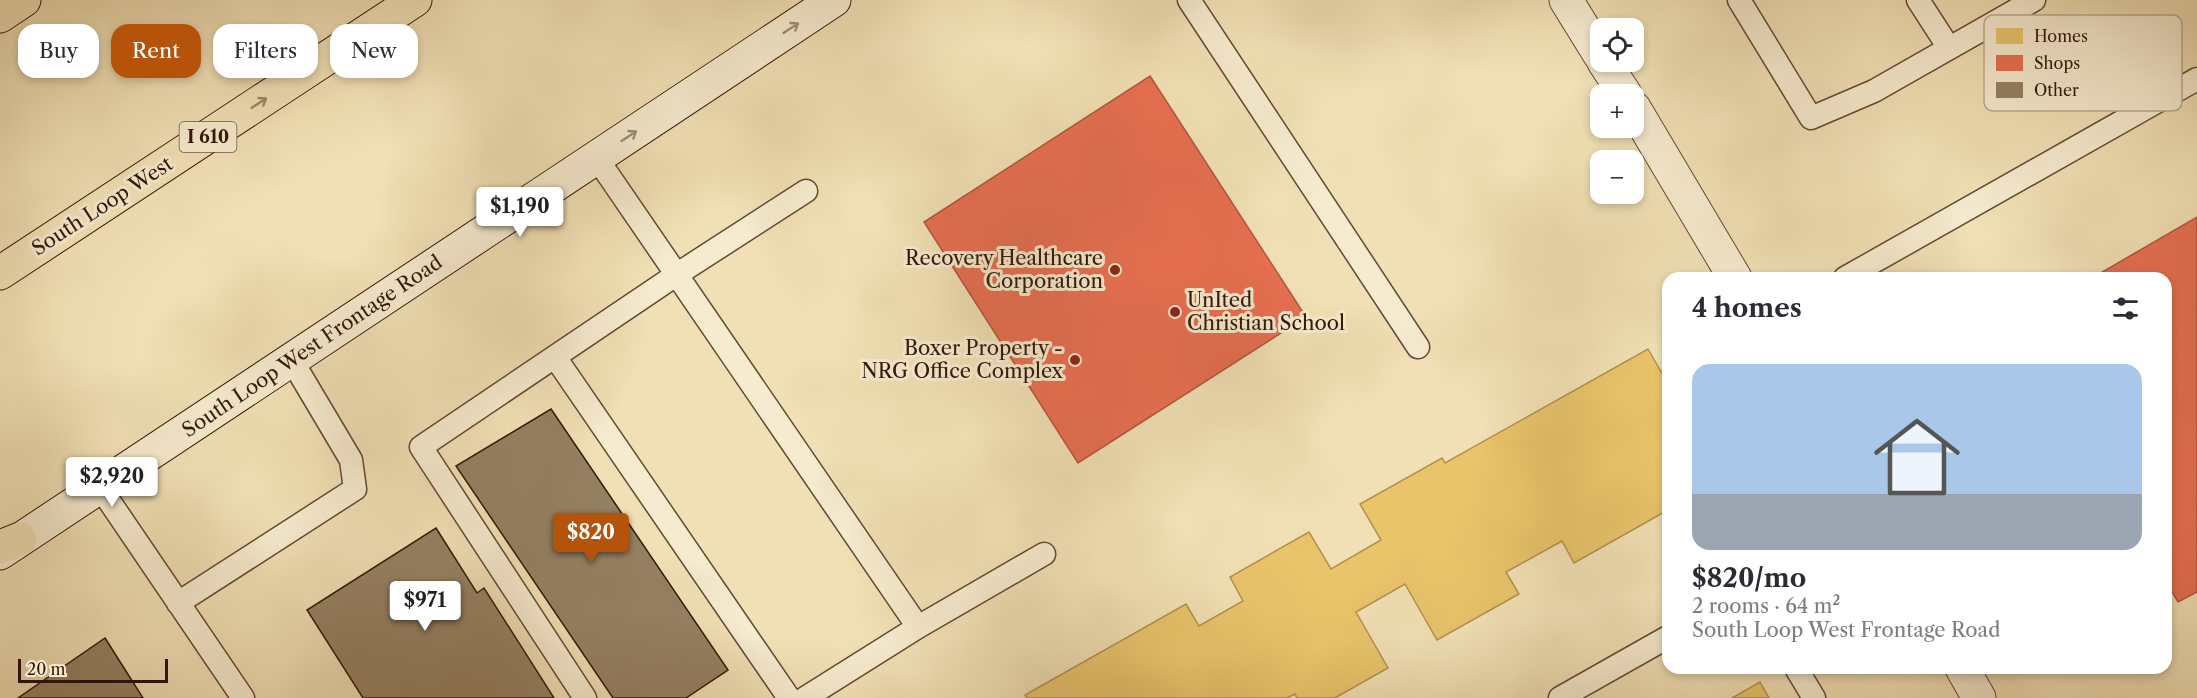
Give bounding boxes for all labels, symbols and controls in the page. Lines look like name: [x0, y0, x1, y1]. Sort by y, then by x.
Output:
legend: [1984, 15, 2182, 111]
map controls: [1590, 18, 1644, 204]
button: locate: [1590, 18, 1644, 72]
one-way arrow: [782, 22, 799, 34]
chip: Buy: [18, 24, 99, 78]
chip: Rent: [111, 24, 201, 78]
chip: Filters: [213, 24, 318, 78]
chip: New: [330, 24, 418, 78]
text: Homes: [2034, 26, 2088, 46]
text: Shops: [2034, 53, 2080, 73]
text: Other: [2034, 80, 2079, 100]
button: +: [1590, 84, 1644, 138]
one-way arrow: [251, 96, 268, 109]
road number: I 610: [180, 122, 236, 152]
one-way arrow: [620, 130, 636, 142]
button: −: [1590, 150, 1644, 204]
street label: South Loop West: [27, 152, 177, 260]
pin: $1,190: [471, 187, 569, 238]
text: $1,190: [490, 194, 550, 218]
place label: Recovery Healthcare Corporation: [905, 246, 1103, 293]
street label: South Loop West Frontage Road: [177, 250, 447, 442]
marker: Recovery Healthcare Corporation: [1108, 263, 1122, 277]
place label: UnIted Christian School: [1187, 288, 1345, 335]
text: 4 homes: [1692, 292, 1802, 324]
icon: filters: [2109, 292, 2142, 325]
marker: UnIted Christian School: [1168, 305, 1182, 319]
place label: Boxer Property - NRG Office Complex: [861, 336, 1063, 383]
marker: Boxer Property - NRG Office Complex: [1068, 353, 1082, 367]
icon: home: [1863, 403, 1971, 511]
pin: $2,920: [63, 457, 161, 508]
text: $2,920: [80, 464, 144, 488]
pin: $820: [555, 513, 627, 564]
text: $820: [567, 520, 615, 544]
text: $820/mo: [1692, 562, 1806, 594]
pin: $971: [389, 581, 461, 632]
text: $971: [404, 588, 446, 612]
text: 2 rooms · 64 m²: [1692, 594, 1841, 618]
text: South Loop West Frontage Road: [1692, 618, 2000, 642]
scale bar: [18, 656, 168, 684]
text: 20 m: [27, 659, 66, 679]

